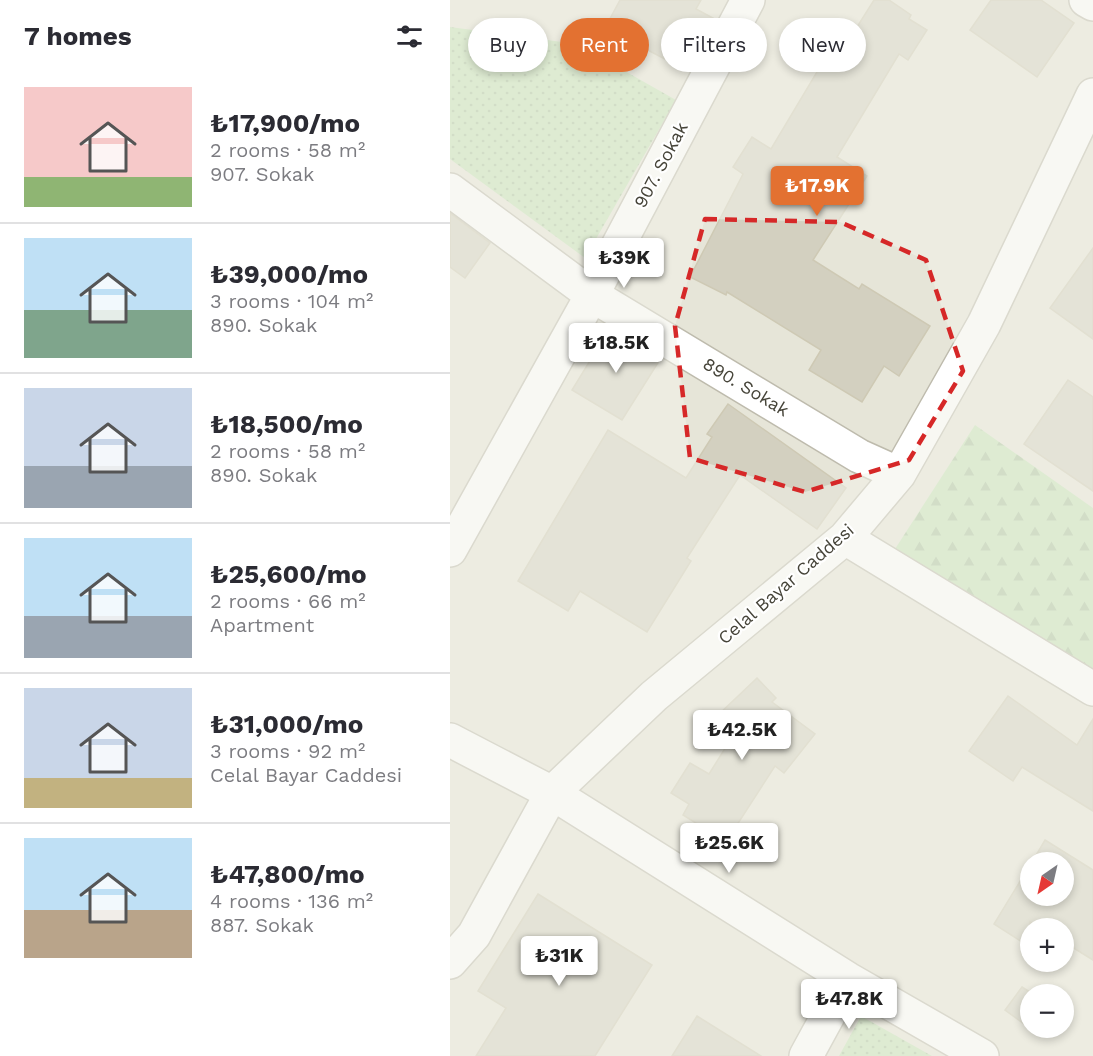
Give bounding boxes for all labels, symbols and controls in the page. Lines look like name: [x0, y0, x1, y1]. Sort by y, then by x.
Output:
chip: Buy: [468, 18, 548, 72]
chip: Rent: [560, 18, 649, 72]
chip: Filters: [661, 18, 767, 72]
chip: New: [779, 18, 866, 72]
icon: filters: [393, 20, 426, 53]
text: 7 homes: [24, 21, 132, 51]
text: ₺17,900/mo: [210, 108, 360, 138]
icon: home: [72, 111, 144, 183]
street label: 907. Sokak: [629, 118, 692, 211]
text: 2 rooms · 58 m²: [210, 138, 365, 162]
text: 907. Sokak: [210, 162, 314, 186]
pin: ₺17.9K: [768, 166, 866, 217]
text: ₺17.9K: [785, 173, 849, 197]
pin: ₺39K: [588, 238, 660, 289]
text: ₺39K: [598, 245, 650, 269]
text: ₺39,000/mo: [210, 259, 368, 289]
icon: home: [72, 262, 144, 334]
text: 3 rooms · 104 m²: [210, 289, 373, 313]
text: 890. Sokak: [210, 313, 317, 337]
pin: ₺18.5K: [567, 323, 665, 374]
text: ₺18.5K: [583, 330, 649, 354]
street label: 890. Sokak: [699, 353, 793, 420]
text: ₺18,500/mo: [210, 409, 363, 439]
icon: home: [72, 412, 144, 484]
text: 2 rooms · 58 m²: [210, 439, 365, 463]
text: 890. Sokak: [210, 463, 317, 487]
street label: Celal Bayar Caddesi: [714, 519, 858, 648]
text: ₺25,600/mo: [210, 559, 367, 589]
icon: home: [72, 562, 144, 634]
text: 2 rooms · 66 m²: [210, 589, 366, 613]
text: Apartment: [210, 613, 314, 637]
text: ₺31,000/mo: [210, 709, 363, 739]
pin: ₺42.5K: [693, 710, 791, 761]
icon: home: [72, 712, 144, 784]
text: ₺42.5K: [707, 717, 777, 741]
text: 3 rooms · 92 m²: [210, 739, 365, 763]
text: Celal Bayar Caddesi: [210, 763, 402, 787]
pin: ₺25.6K: [680, 823, 778, 874]
text: ₺25.6K: [694, 830, 764, 854]
north arrow: [1020, 852, 1074, 906]
map controls: [1020, 852, 1074, 1038]
text: ₺47,800/mo: [210, 859, 365, 889]
icon: home: [72, 862, 144, 934]
text: 4 rooms · 136 m²: [210, 889, 373, 913]
text: 887. Sokak: [210, 913, 314, 937]
button: +: [1020, 918, 1074, 972]
pin: ₺31K: [523, 936, 595, 987]
text: ₺31K: [535, 943, 583, 967]
pin: ₺47.8K: [800, 979, 898, 1030]
button: −: [1020, 984, 1074, 1038]
text: ₺47.8K: [815, 986, 883, 1010]

